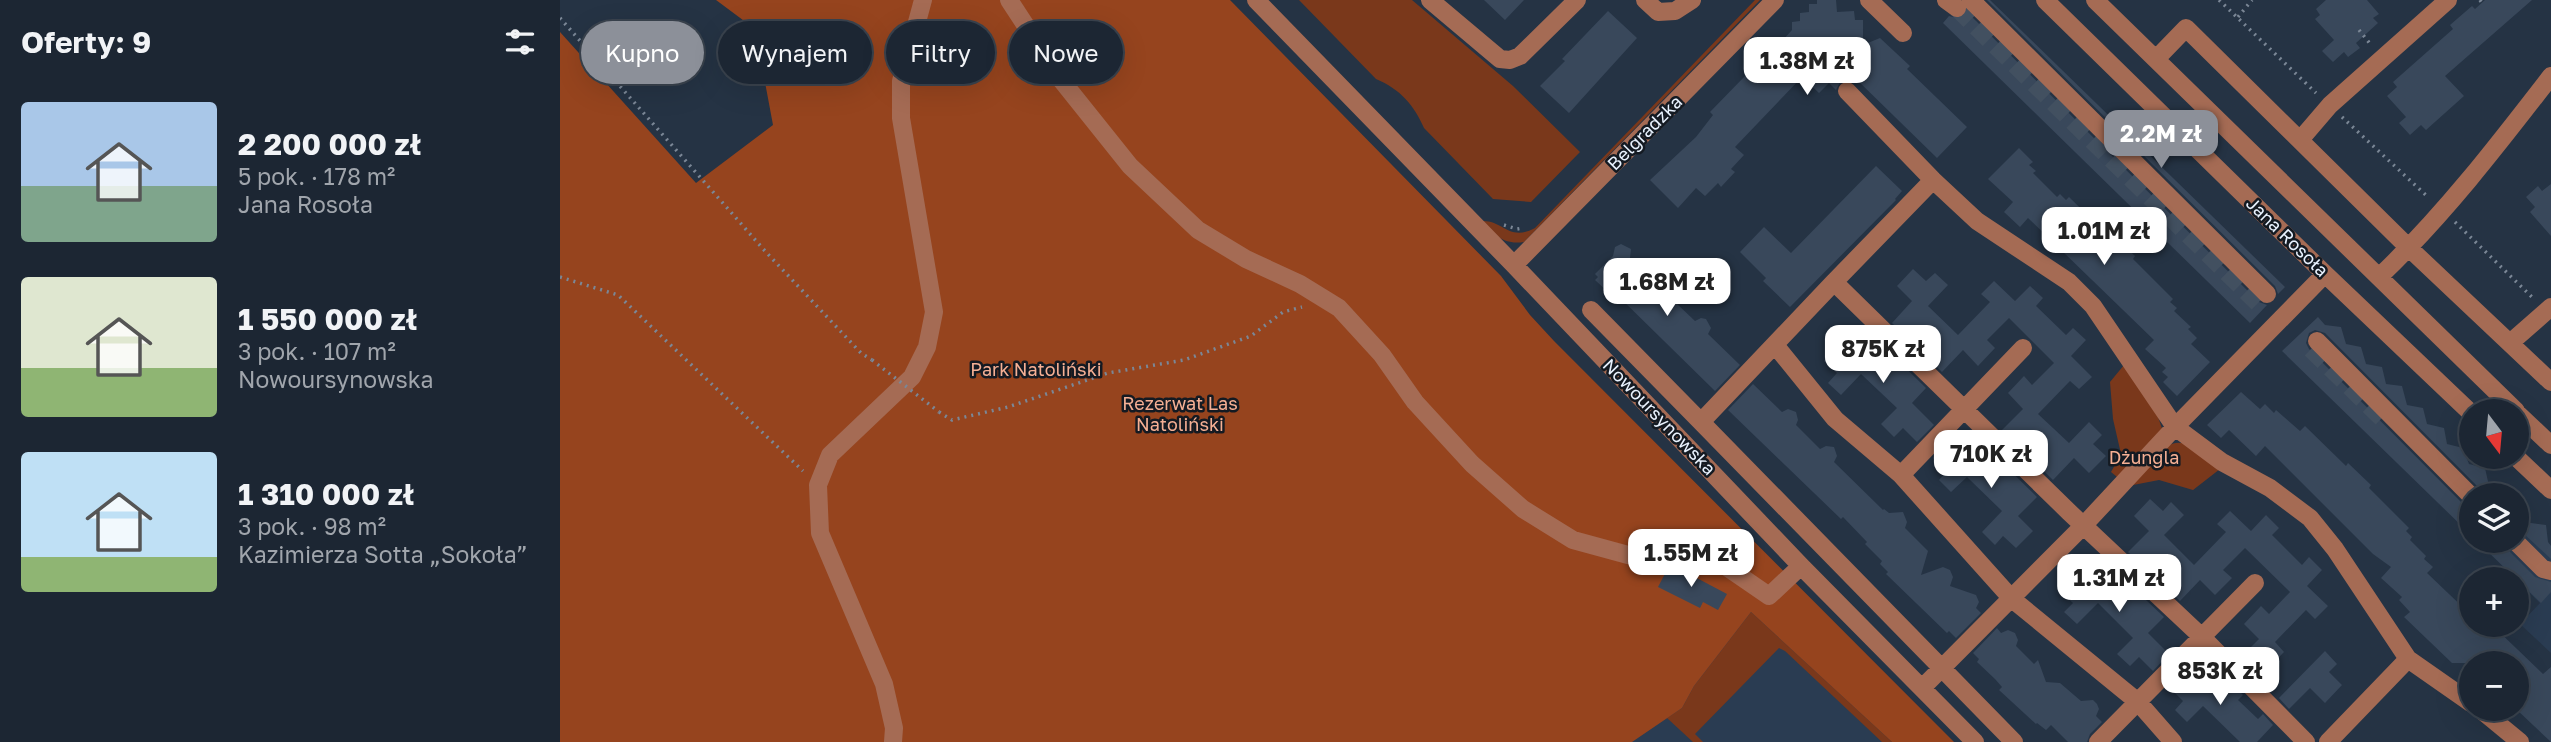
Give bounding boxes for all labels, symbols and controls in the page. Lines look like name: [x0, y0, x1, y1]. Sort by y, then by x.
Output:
chip: Kupno: [581, 21, 704, 84]
chip: Wynajem: [718, 21, 872, 84]
chip: Filtry: [886, 21, 995, 84]
chip: Nowe: [1009, 21, 1123, 84]
icon: filters: [501, 23, 539, 61]
text: Oferty: 9: [21, 24, 151, 60]
pin: 1.38M zł: [1735, 38, 1879, 97]
text: 1.38M zł: [1760, 46, 1854, 74]
street label: Belgradzka: [1602, 90, 1686, 174]
pin: 2.2M zł: [2096, 110, 2226, 170]
text: 2.2M zł: [2120, 119, 2202, 147]
text: 2 200 000 zł: [238, 126, 421, 162]
icon: home: [77, 130, 161, 214]
text: 5 pok. · 178 m²: [238, 162, 395, 190]
text: Jana Rosoła: [238, 190, 373, 218]
street label: Jana Rosoła: [2242, 192, 2333, 281]
pin: 1.01M zł: [2032, 208, 2176, 267]
text: 1.01M zł: [2058, 216, 2150, 244]
pin: 1.68M zł: [1595, 258, 1739, 318]
text: 1.68M zł: [1619, 267, 1715, 295]
text: 1 550 000 zł: [238, 301, 417, 337]
icon: home: [77, 305, 161, 389]
pin: 875K zł: [1818, 326, 1948, 385]
text: 875K zł: [1841, 334, 1925, 362]
text: 3 pok. · 107 m²: [238, 337, 396, 365]
street label: Nowoursynowska: [1599, 354, 1721, 479]
park label: Park Natoliński: [970, 358, 1102, 380]
text: Nowoursynowska: [238, 365, 434, 393]
park label: Rezerwat Las Natoliński: [1122, 392, 1238, 435]
north arrow: [2459, 399, 2529, 469]
map controls: [2459, 399, 2529, 721]
pin: 710K zł: [1926, 430, 2056, 490]
text: 710K zł: [1950, 439, 2032, 467]
park label: Dżungla: [2109, 446, 2179, 468]
text: 1 310 000 zł: [238, 476, 414, 512]
icon: home: [77, 480, 161, 564]
button: layers: [2459, 483, 2529, 553]
text: 3 pok. · 98 m²: [238, 512, 386, 540]
pin: 1.55M zł: [1619, 530, 1763, 589]
text: 1.55M zł: [1644, 538, 1738, 566]
text: Kazimierza Sotta „Sokoła”: [238, 540, 528, 568]
pin: 1.31M zł: [2047, 554, 2191, 614]
text: 1.31M zł: [2073, 563, 2165, 591]
button: +: [2459, 567, 2529, 637]
pin: 853K zł: [2155, 648, 2285, 707]
button: −: [2459, 651, 2529, 721]
text: 853K zł: [2177, 656, 2263, 684]

